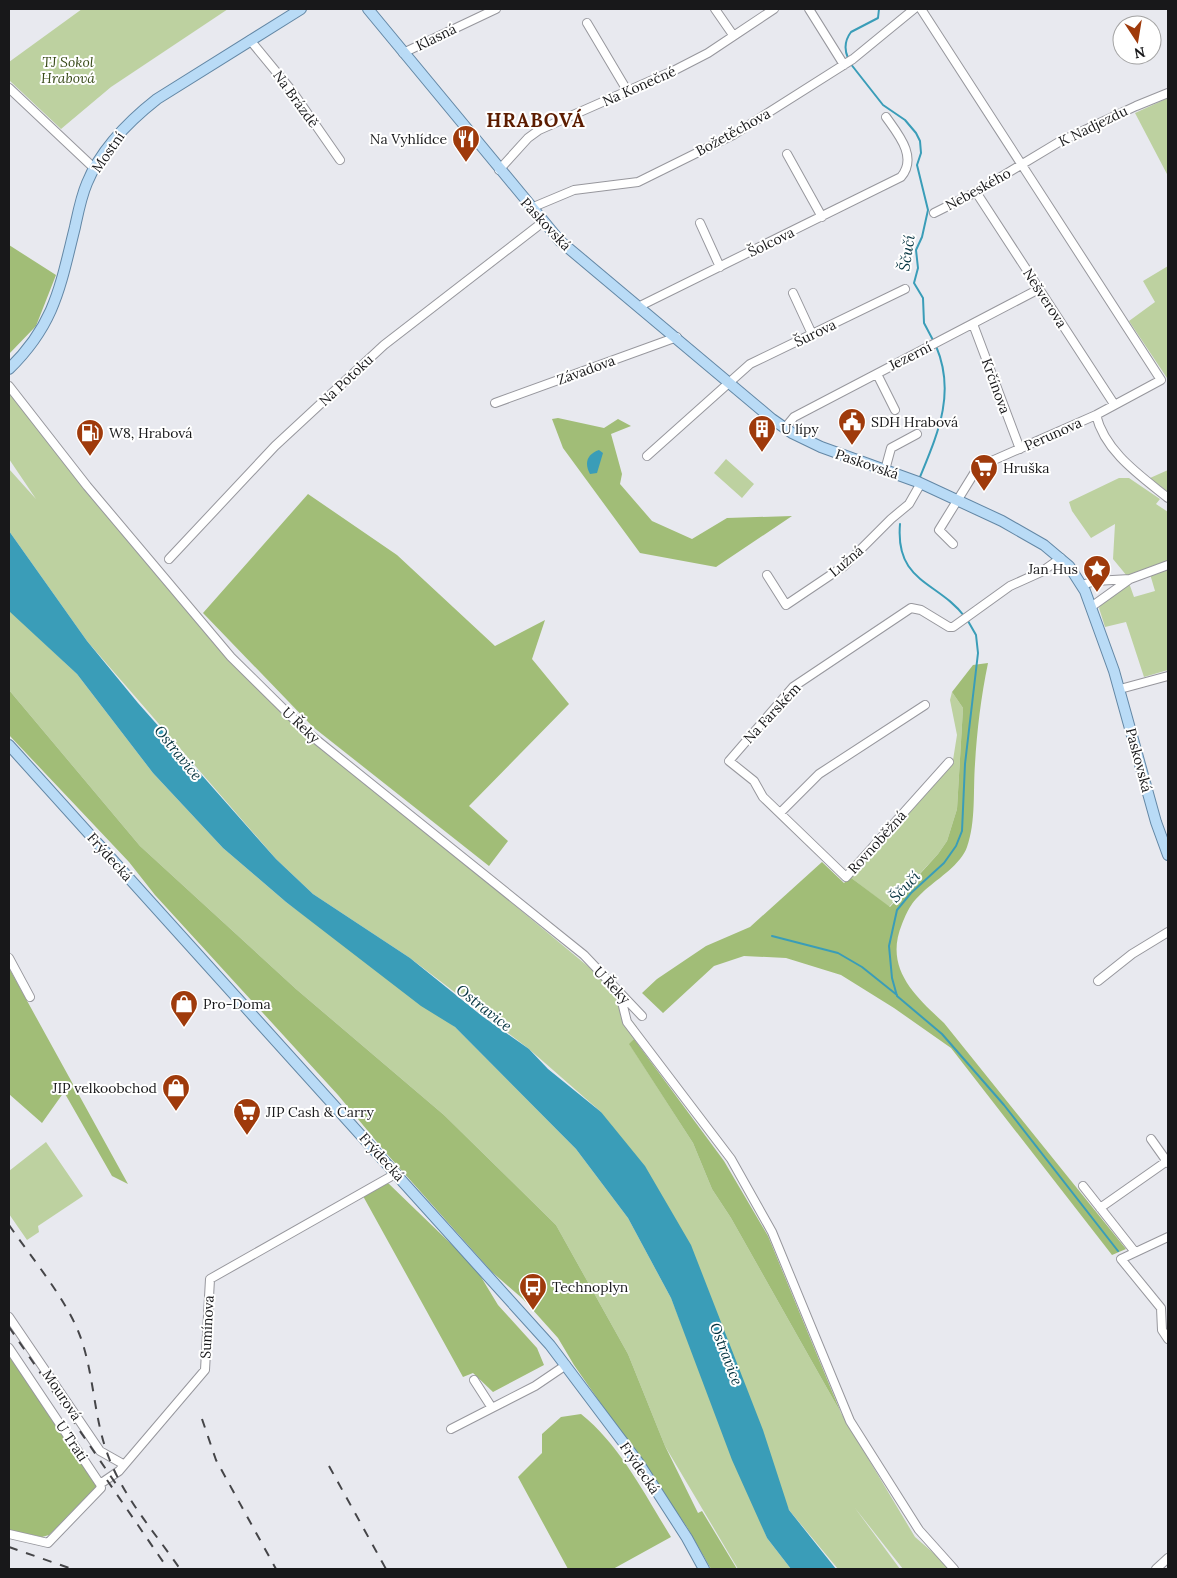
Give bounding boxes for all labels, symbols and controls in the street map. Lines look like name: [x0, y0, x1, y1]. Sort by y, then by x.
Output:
north arrow: [1112, 15, 1162, 65]
street label: Klasná: [413, 20, 459, 54]
text: N: [1132, 43, 1147, 63]
park label: TJ Sokol Hrabová: [41, 53, 95, 87]
street label: Na Konečné: [599, 62, 679, 110]
street label: Na Brázdě: [269, 67, 323, 131]
street label: K Nadjezdu: [1056, 102, 1130, 150]
street label: Božetěchova: [693, 104, 773, 160]
district label: HRABOVÁ: [486, 108, 586, 132]
restaurant icon: Na Vyhlídce: [451, 124, 481, 163]
street label: Mostní: [88, 128, 128, 176]
place label: Na Vyhlídce: [370, 130, 447, 148]
street label: Nebeského: [942, 164, 1014, 214]
street label: Paskovská: [517, 194, 575, 254]
street label: Šolcova: [745, 223, 797, 261]
water label: Ščučí: [894, 233, 919, 272]
street label: Nešverova: [1019, 265, 1071, 331]
street label: Šurova: [791, 315, 839, 351]
street label: Jezerní: [885, 338, 935, 375]
street label: Na Potoku: [315, 350, 377, 410]
street label: Závadova: [555, 351, 617, 389]
street label: Krčínova: [978, 356, 1014, 416]
public building icon: SDH Hrabová: [837, 407, 867, 446]
place label: SDH Hrabová: [871, 413, 958, 431]
street label: Perunova: [1021, 413, 1085, 455]
building icon: U lípy: [747, 414, 777, 453]
fuel station icon: W8, Hrabová: [75, 418, 105, 457]
place label: U lípy: [781, 420, 819, 438]
place label: W8, Hrabová: [109, 424, 192, 442]
street label: Paskovská: [833, 445, 901, 483]
supermarket icon: Hruška: [969, 453, 999, 492]
place label: Hruška: [1003, 459, 1049, 477]
street label: Lužná: [825, 541, 867, 581]
place icon: Jan Hus: [1082, 554, 1112, 593]
place label: Jan Hus: [1027, 560, 1078, 578]
street label: Na Farském: [740, 679, 805, 747]
street label: U Řeky: [278, 703, 324, 747]
water label: Ostravice: [150, 721, 206, 784]
street label: Paskovská: [1122, 726, 1156, 794]
street label: Rovnoběžná: [844, 807, 910, 877]
street label: Frýdecká: [84, 829, 136, 885]
water label: Ščučí: [885, 867, 924, 906]
street label: U Řeky: [590, 962, 635, 1008]
water label: Ostravice: [453, 980, 516, 1035]
shop icon: Pro-Doma: [169, 989, 199, 1028]
place label: Pro-Doma: [203, 995, 271, 1013]
shop icon: JIP velkoobchod: [161, 1073, 191, 1112]
place label: JIP velkoobchod: [51, 1079, 157, 1097]
supermarket icon: JIP Cash & Carry: [232, 1097, 262, 1136]
place label: JIP Cash & Carry: [265, 1103, 374, 1121]
street label: Frýdecká: [356, 1129, 408, 1185]
bus stop icon: Technoplyn: [518, 1272, 548, 1311]
place label: Technoplyn: [552, 1278, 629, 1296]
street label: Sumínova: [196, 1295, 218, 1359]
water label: Ostravice: [706, 1320, 747, 1388]
street label: Mourová: [38, 1366, 86, 1424]
street label: U Trati: [52, 1417, 92, 1465]
street label: Frýdecká: [616, 1438, 664, 1498]

